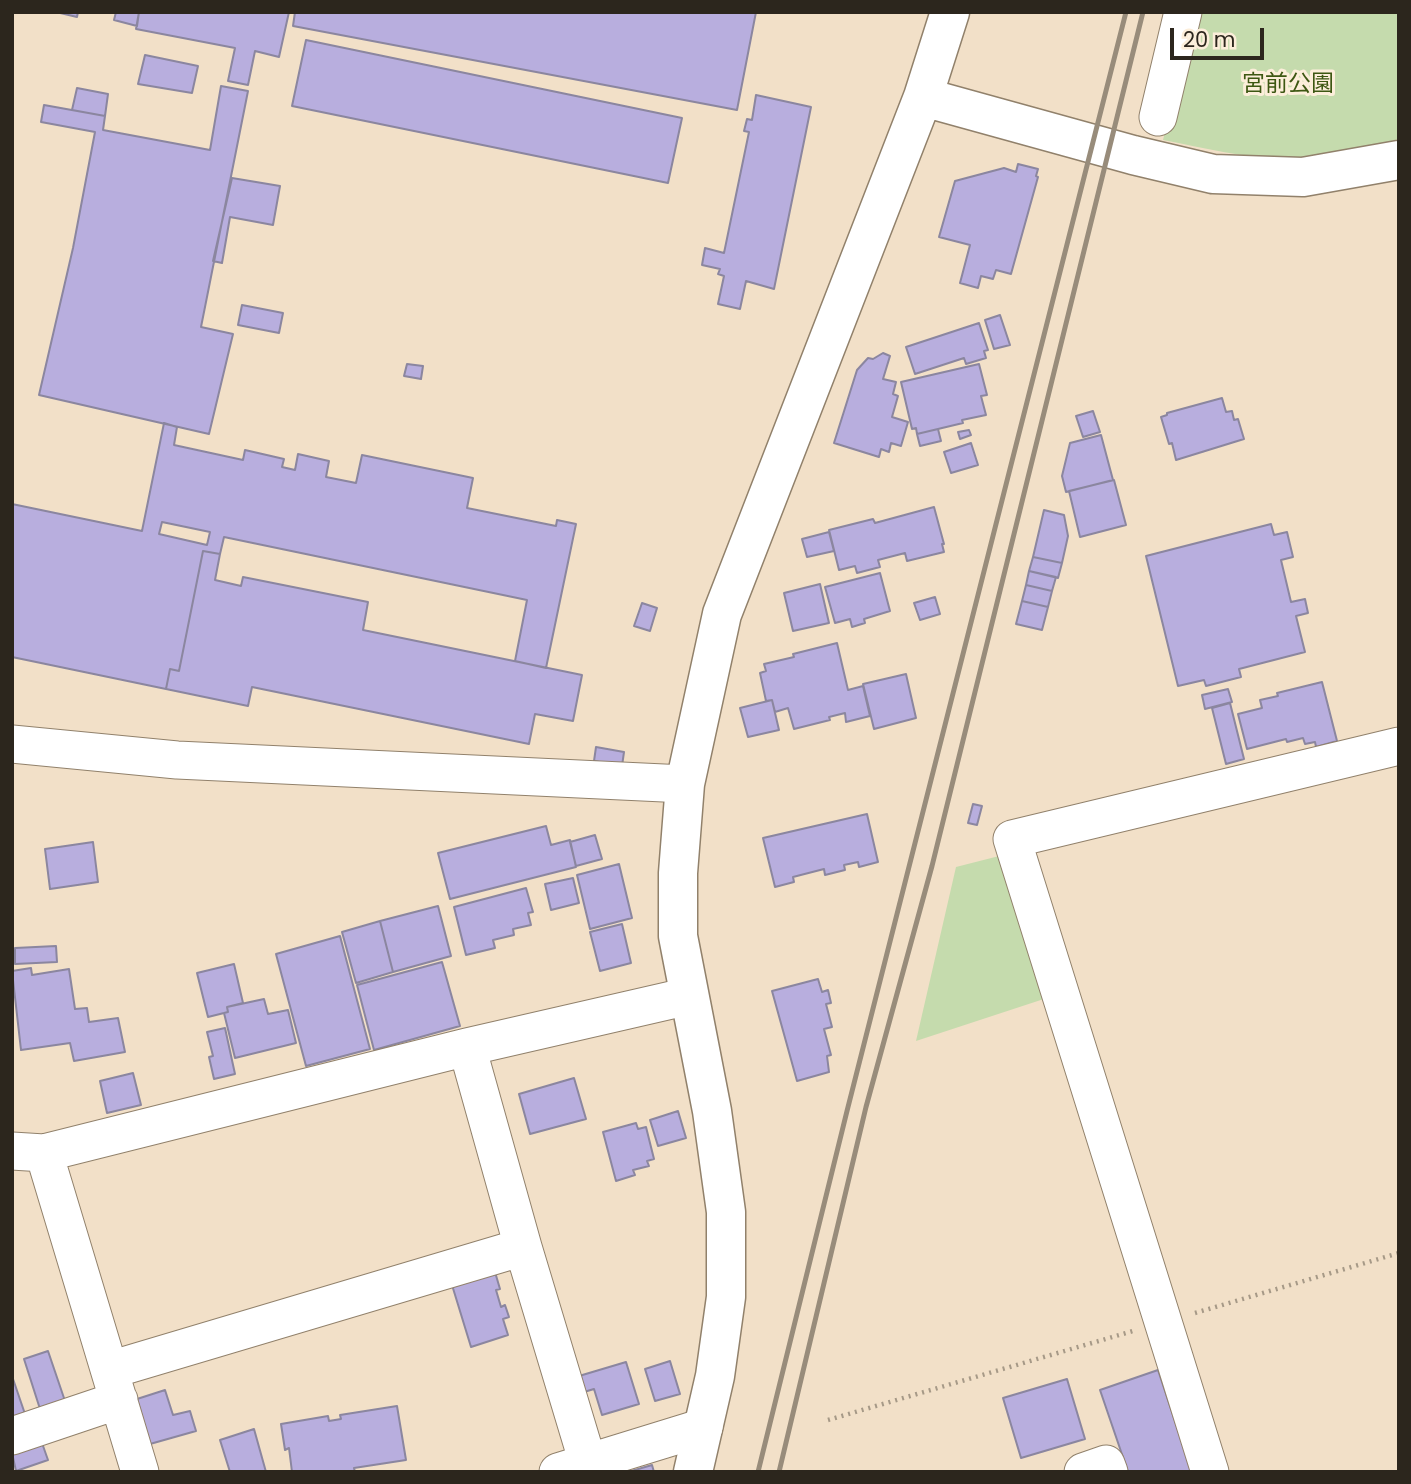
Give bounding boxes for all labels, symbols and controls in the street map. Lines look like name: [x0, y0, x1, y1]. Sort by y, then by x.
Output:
scale bar: [1173, 14, 1268, 58]
text: 20 m: [1183, 25, 1236, 54]
park label: 宮前公園: [1242, 71, 1334, 99]

